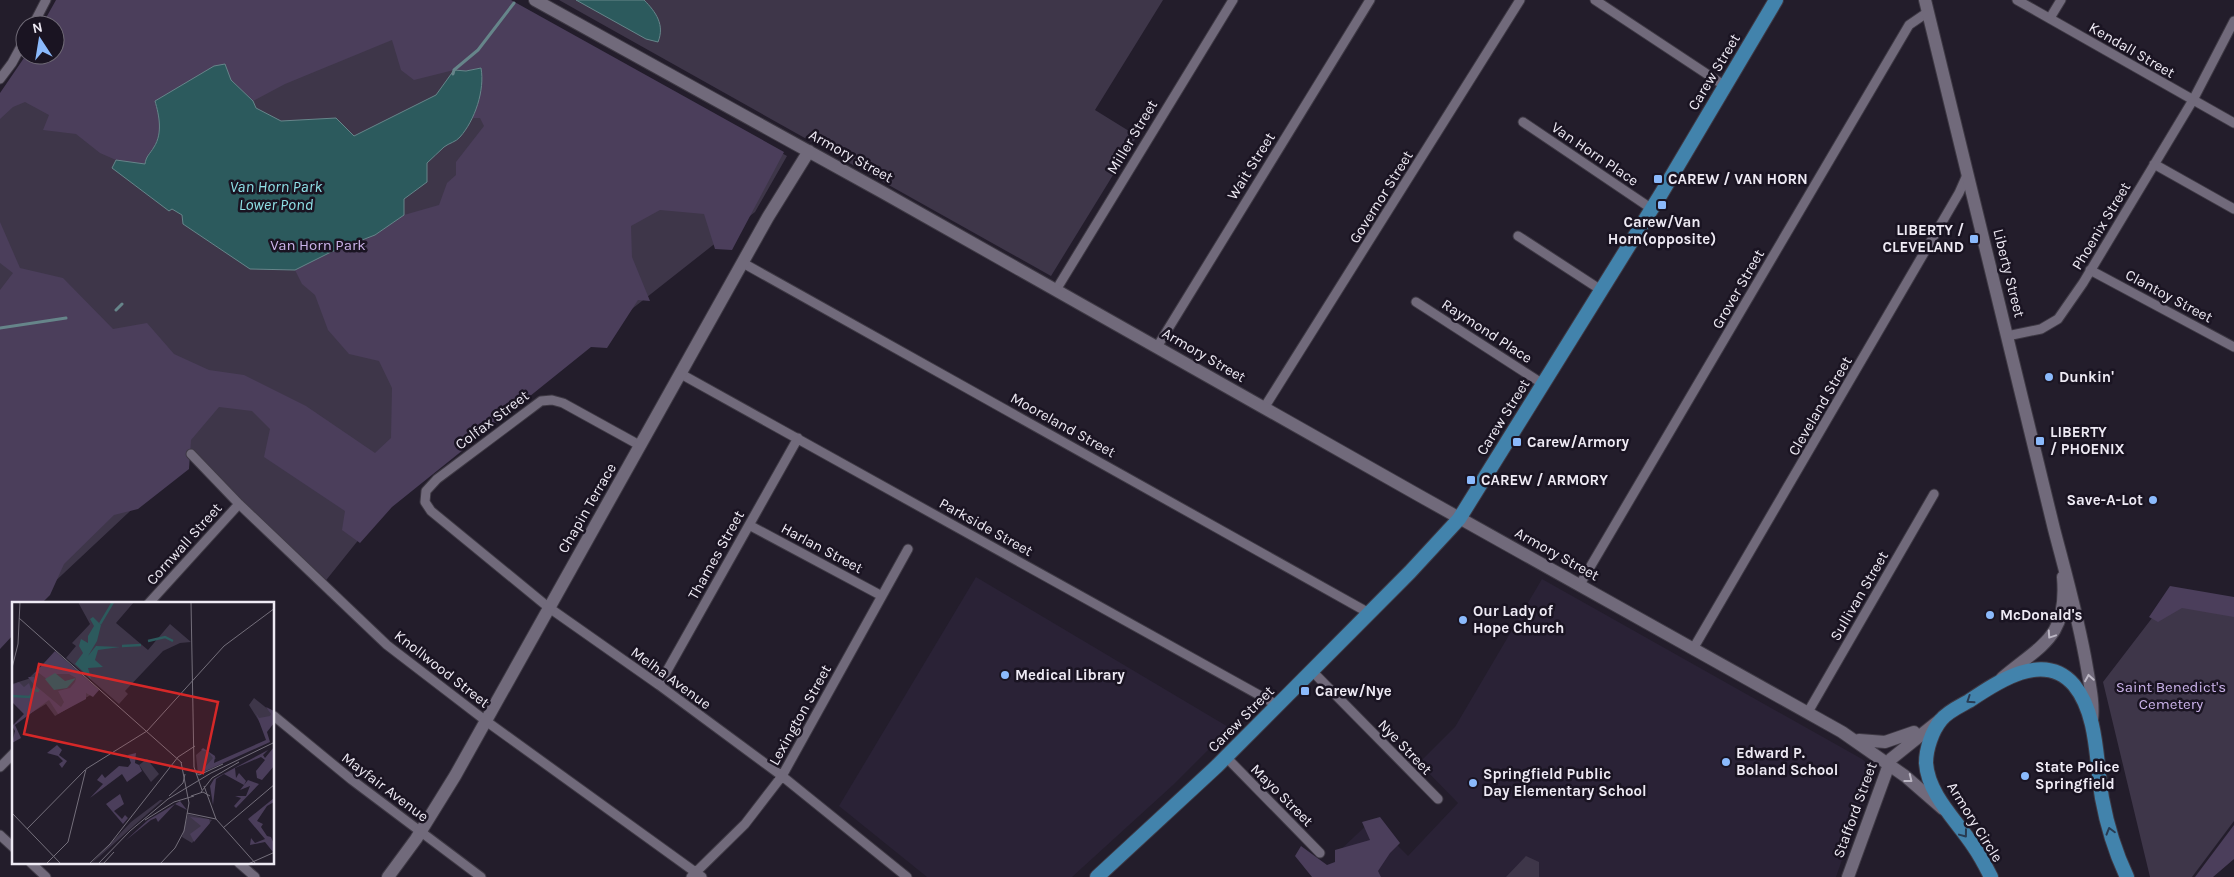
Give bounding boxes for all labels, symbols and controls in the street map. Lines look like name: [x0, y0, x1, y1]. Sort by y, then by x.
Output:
north arrow: [15, 15, 65, 65]
text: N: [31, 18, 44, 37]
street label: Kendall Street: [2086, 18, 2178, 82]
street label: Carew Street: [1684, 30, 1744, 114]
street label: Miller Street: [1103, 96, 1161, 177]
street label: Van Horn Place: [1548, 118, 1642, 190]
street label: Armory Street: [806, 125, 897, 187]
street label: Wait Street: [1223, 129, 1279, 203]
street label: Governor Street: [1345, 147, 1417, 247]
place label: CAREW / VAN HORN: [1668, 170, 1808, 188]
marker: CAREW / VAN HORN: [1652, 173, 1664, 185]
water label: Van Horn Park Lower Pond: [230, 177, 323, 214]
street label: Phoenix Street: [2068, 179, 2134, 273]
marker: Carew/Van Horn(opposite): [1656, 199, 1668, 211]
place label: Carew/Van Horn(opposite): [1608, 213, 1716, 248]
place label: LIBERTY / CLEVELAND: [1883, 221, 1964, 256]
street label: Liberty Street: [1989, 227, 2029, 320]
marker: LIBERTY / CLEVELAND: [1968, 233, 1980, 245]
park label: Van Horn Park: [270, 236, 366, 254]
street label: Grover Street: [1708, 246, 1768, 332]
street label: Clantoy Street: [2122, 265, 2216, 327]
street label: Raymond Place: [1438, 295, 1536, 367]
street label: Armory Street: [1159, 324, 1249, 386]
street label: Cleveland Street: [1784, 353, 1856, 459]
place label: Dunkin': [2059, 368, 2114, 386]
marker: Dunkin': [2043, 371, 2055, 383]
street label: Carew Street: [1473, 375, 1534, 458]
street label: Colfax Street: [452, 386, 533, 453]
street label: Mooreland Street: [1007, 389, 1119, 461]
place label: LIBERTY / PHOENIX: [2050, 423, 2125, 458]
place label: Carew/Armory: [1527, 433, 1629, 451]
marker: LIBERTY / PHOENIX: [2034, 435, 2046, 447]
marker: Carew/Armory: [1511, 436, 1523, 448]
street label: Chapin Terrace: [554, 460, 620, 556]
place label: CAREW / ARMORY: [1481, 471, 1608, 489]
marker: CAREW / ARMORY: [1465, 474, 1477, 486]
place label: Save-A-Lot: [2067, 491, 2143, 509]
street label: Parkside Street: [936, 494, 1036, 560]
marker: Save-A-Lot: [2147, 494, 2159, 506]
street label: Cornwall Street: [142, 499, 226, 589]
street label: Thames Street: [684, 507, 748, 603]
street label: Harlan Street: [778, 519, 866, 577]
street label: Armory Street: [1512, 523, 1603, 585]
street label: Sullivan Street: [1826, 548, 1892, 644]
inset map: [12, 602, 275, 864]
place label: Our Lady of Hope Church: [1473, 602, 1564, 637]
place label: McDonald's: [2000, 606, 2082, 624]
marker: McDonald's: [1984, 609, 1996, 621]
marker: Our Lady of Hope Church: [1457, 614, 1469, 626]
street label: Knollwood Street: [391, 626, 493, 712]
one-way arrow: [2048, 630, 2057, 639]
street label: Melha Avenue: [627, 643, 715, 713]
street label: Lexington Street: [765, 661, 835, 768]
place label: Medical Library: [1015, 666, 1125, 684]
marker: Medical Library: [999, 669, 1011, 681]
one-way arrow: [2084, 674, 2094, 682]
park label: Saint Benedict's Cemetery: [2116, 678, 2226, 713]
street label: Carew Street: [1204, 682, 1278, 756]
place label: Carew/Nye: [1315, 682, 1392, 700]
marker: Carew/Nye: [1299, 685, 1311, 697]
one-way arrow: [1966, 694, 1976, 703]
street label: Nye Street: [1374, 716, 1436, 779]
place label: Edward P. Boland School: [1736, 744, 1838, 779]
street label: Mayfair Avenue: [338, 748, 432, 826]
marker: Edward P. Boland School: [1720, 756, 1732, 768]
place label: State Police Springfield: [2035, 758, 2120, 793]
street label: Stafford Street: [1829, 759, 1881, 860]
street label: Mayo Street: [1247, 760, 1317, 830]
place label: Springfield Public Day Elementary School: [1483, 765, 1647, 800]
marker: State Police Springfield: [2019, 770, 2031, 782]
one-way arrow: [1903, 774, 1912, 782]
marker: Springfield Public Day Elementary School: [1467, 777, 1479, 789]
street label: Armory Circle: [1943, 779, 2007, 865]
one-way arrow: [1959, 828, 1968, 837]
one-way arrow: [2105, 828, 2115, 836]

